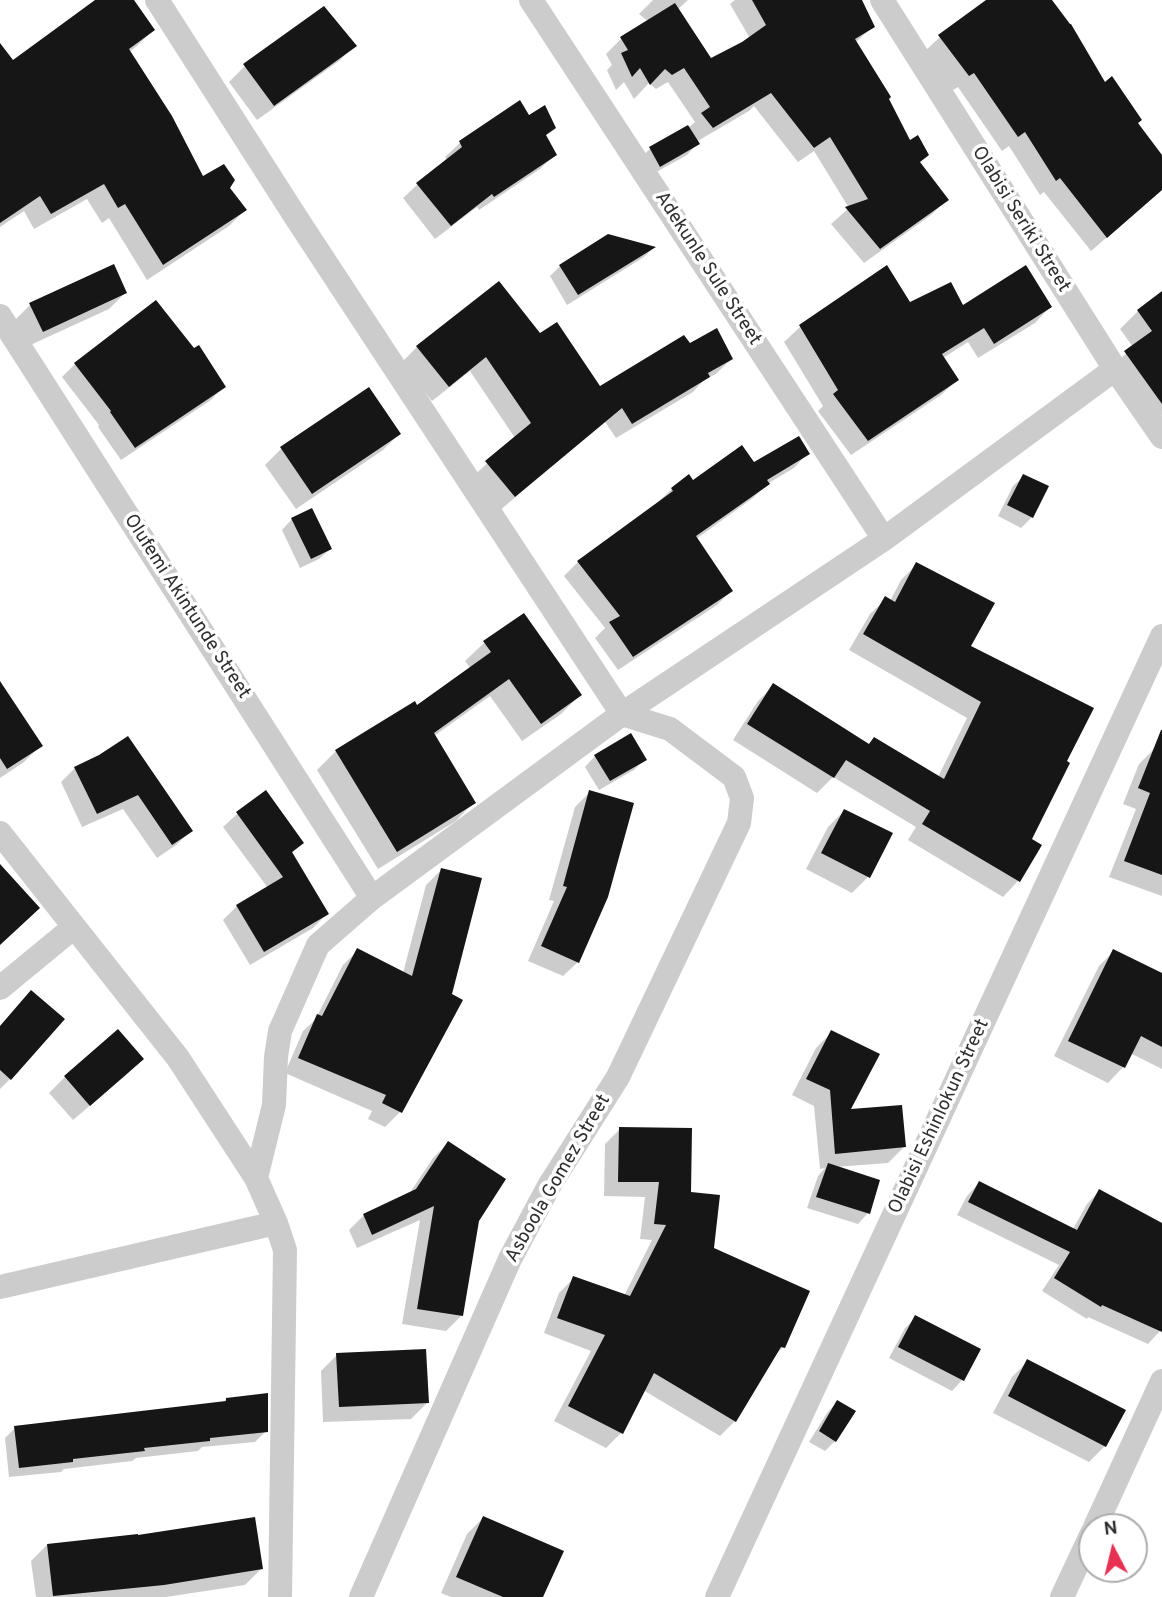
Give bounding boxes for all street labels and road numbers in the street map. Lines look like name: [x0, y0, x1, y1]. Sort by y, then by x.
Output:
street label: Olabisi Seriki Street: [966, 143, 1074, 297]
street label: Adekunle Sule Street: [649, 188, 765, 350]
street label: Olufemi Akintunde Street: [118, 510, 254, 704]
street label: Olabisi Eshinlokun Street: [885, 1016, 995, 1218]
street label: Asboola Gomez Street: [502, 1091, 616, 1267]

